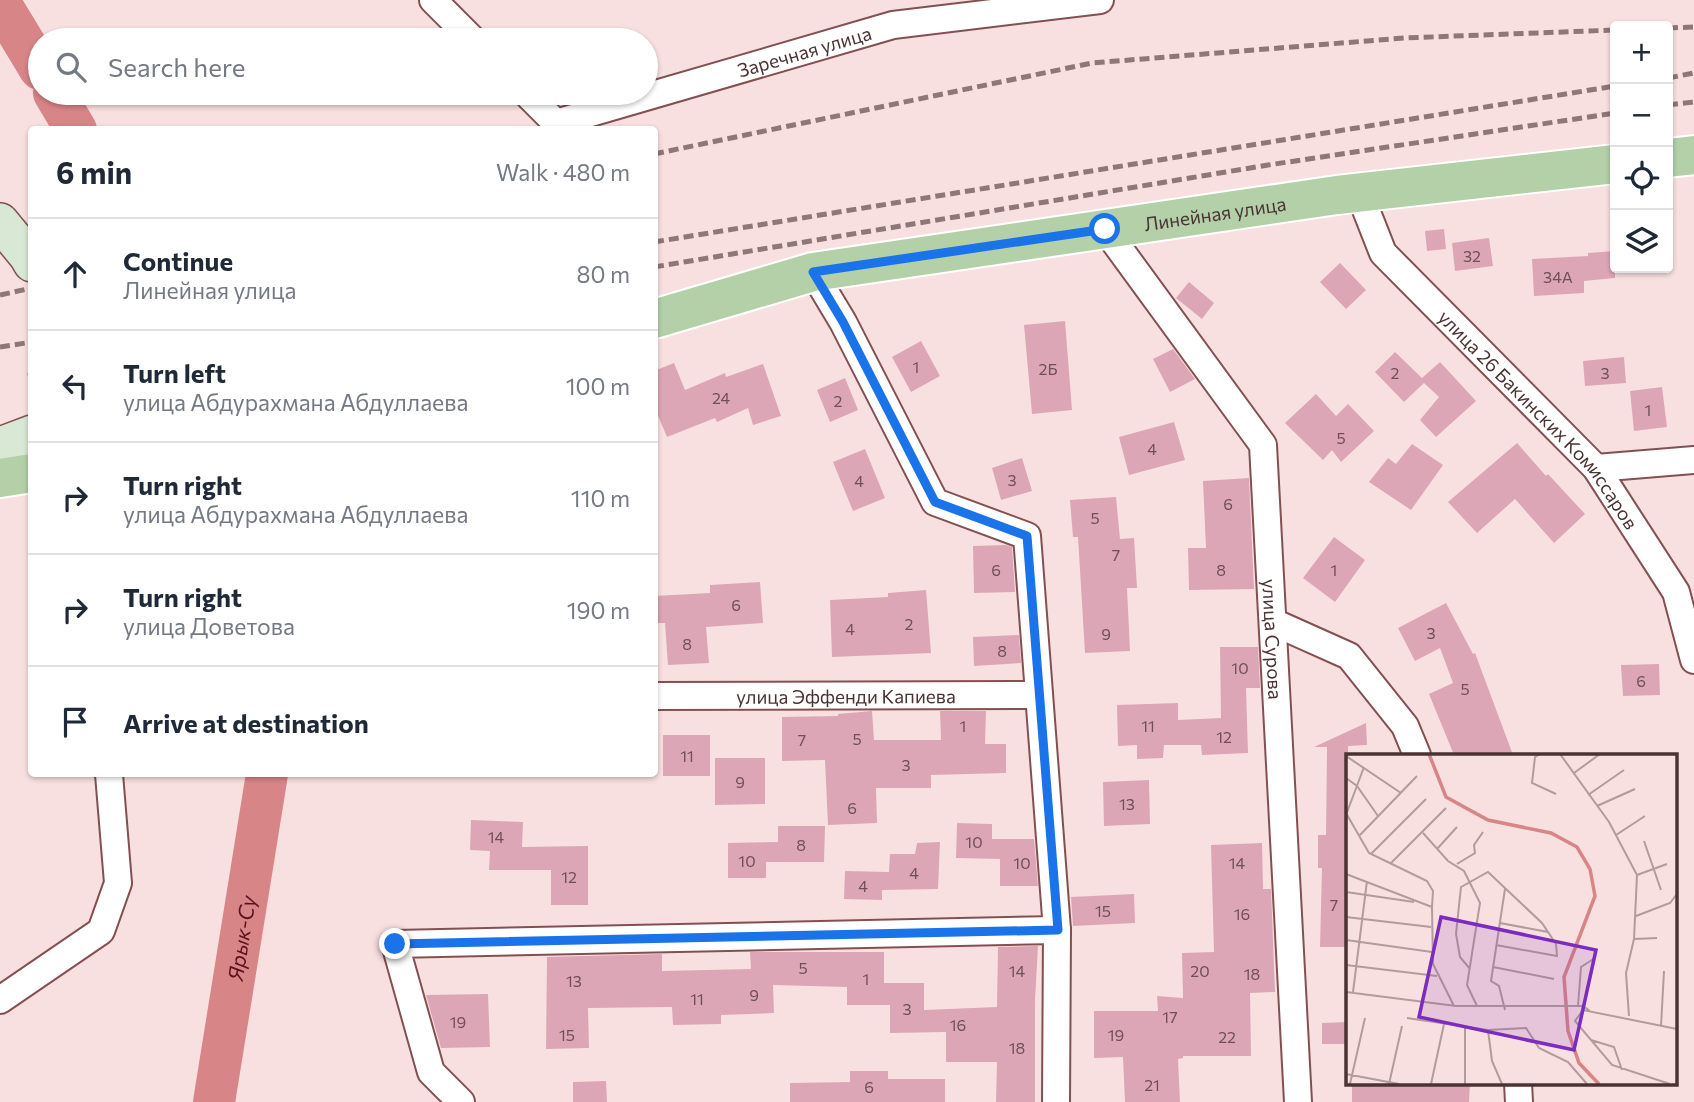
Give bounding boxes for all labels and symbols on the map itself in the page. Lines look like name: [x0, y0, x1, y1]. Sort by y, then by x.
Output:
street label: Заречная улица: [735, 20, 874, 81]
street label: Линейная улица: [1142, 191, 1287, 235]
route start: [1089, 213, 1120, 244]
house number: 32: [1463, 246, 1481, 265]
house number: 34А: [1543, 267, 1573, 286]
street label: улица 26 Бакинских Комиссаров: [1434, 305, 1644, 533]
house number: 1: [913, 357, 919, 376]
house number: 2Б: [1039, 359, 1057, 378]
house number: 2: [1391, 363, 1400, 382]
house number: 3: [1600, 363, 1610, 382]
house number: 24: [712, 388, 730, 407]
house number: 2: [834, 391, 843, 410]
house number: 1: [1645, 400, 1651, 419]
house number: 5: [1336, 428, 1346, 447]
house number: 4: [1147, 439, 1157, 458]
house number: 3: [1007, 470, 1017, 489]
house number: 4: [854, 471, 864, 490]
house number: 6: [1223, 494, 1233, 513]
house number: 5: [1090, 508, 1100, 527]
house number: 7: [1112, 545, 1120, 564]
house number: 6: [991, 560, 1001, 579]
house number: 8: [1216, 560, 1226, 579]
house number: 1: [1331, 560, 1337, 579]
street label: улица Сурова: [1259, 578, 1288, 700]
house number: 6: [731, 595, 741, 614]
house number: 2: [905, 614, 914, 633]
house number: 4: [845, 619, 855, 638]
house number: 3: [1426, 623, 1436, 642]
house number: 9: [1101, 624, 1111, 643]
house number: 8: [682, 634, 692, 653]
house number: 8: [997, 641, 1007, 660]
house number: 10: [1231, 658, 1249, 677]
house number: 6: [1636, 671, 1646, 690]
house number: 5: [1460, 679, 1470, 698]
street label: улица Эффенди Капиева: [736, 684, 956, 707]
house number: 1: [960, 716, 966, 735]
house number: 11: [1141, 716, 1155, 735]
house number: 12: [1216, 727, 1232, 746]
house number: 5: [852, 729, 862, 748]
house number: 7: [798, 730, 806, 749]
house number: 11: [680, 746, 694, 765]
inset map: [1346, 754, 1676, 1084]
house number: 3: [901, 755, 911, 774]
house number: 9: [735, 772, 745, 791]
house number: 13: [1119, 794, 1135, 813]
house number: 6: [847, 798, 857, 817]
house number: 14: [488, 827, 505, 846]
house number: 10: [965, 832, 983, 851]
house number: 8: [796, 835, 806, 854]
house number: 10: [738, 851, 756, 870]
house number: 10: [1013, 853, 1031, 872]
house number: 14: [1229, 853, 1246, 872]
house number: 4: [909, 863, 919, 882]
house number: 12: [561, 867, 577, 886]
house number: 4: [858, 876, 868, 895]
water label: Ярык-Су: [221, 893, 260, 984]
house number: 7: [1330, 895, 1338, 914]
house number: 15: [1095, 901, 1111, 920]
house number: 16: [1234, 904, 1250, 923]
route end: [379, 928, 410, 959]
house number: 5: [798, 958, 808, 977]
house number: 14: [1009, 961, 1026, 980]
house number: 20: [1190, 961, 1210, 980]
house number: 18: [1244, 964, 1260, 983]
house number: 1: [863, 969, 869, 988]
house number: 13: [566, 971, 582, 990]
house number: 9: [749, 985, 759, 1004]
house number: 11: [690, 989, 704, 1008]
house number: 3: [902, 999, 912, 1018]
house number: 17: [1162, 1007, 1178, 1026]
house number: 19: [450, 1012, 466, 1031]
house number: 16: [950, 1015, 966, 1034]
house number: 15: [559, 1025, 575, 1044]
house number: 19: [1108, 1025, 1124, 1044]
house number: 22: [1218, 1027, 1236, 1046]
house number: 18: [1009, 1038, 1025, 1057]
house number: 21: [1144, 1075, 1160, 1094]
house number: 6: [864, 1077, 874, 1096]

